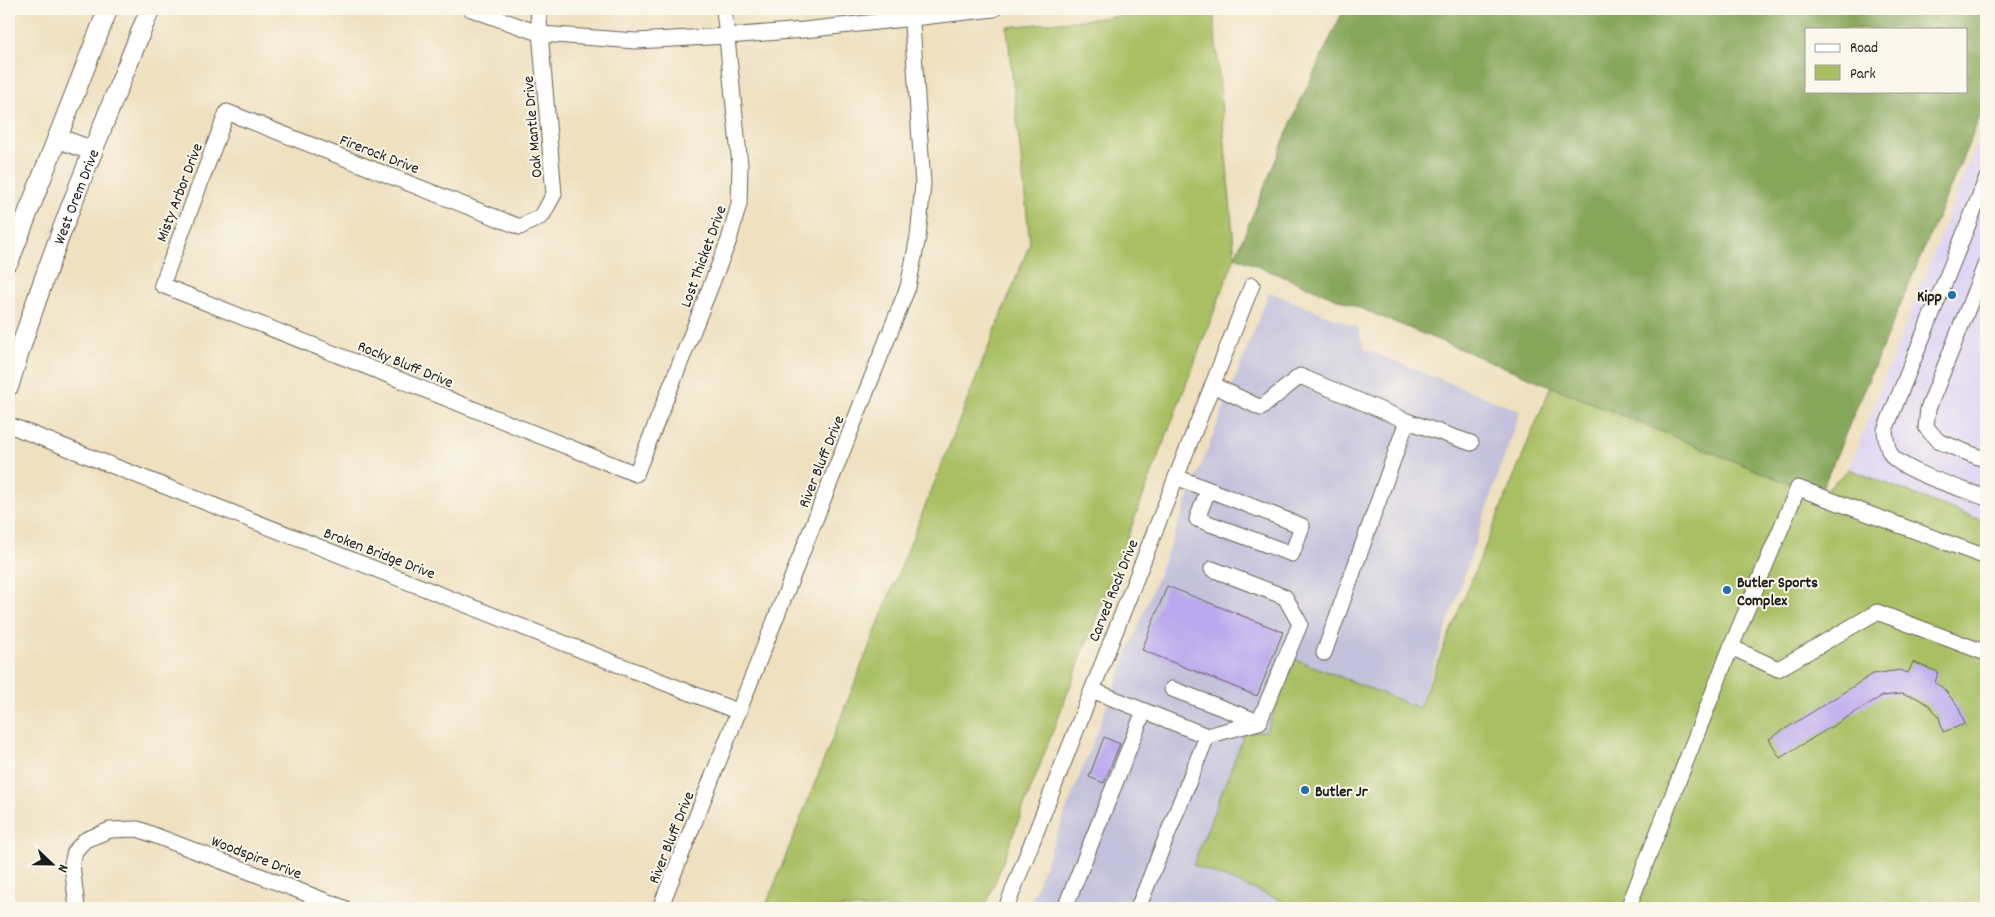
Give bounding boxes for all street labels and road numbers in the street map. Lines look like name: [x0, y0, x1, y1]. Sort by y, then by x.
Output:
street label: Oak Mantle Drive: [518, 75, 549, 179]
street label: Firerock Drive: [336, 130, 422, 181]
street label: Misty Arbor Drive: [151, 140, 210, 246]
street label: West Orem Drive: [49, 146, 106, 248]
street label: Lost Thicket Drive: [675, 203, 733, 311]
street label: Rocky Bluff Drive: [354, 336, 457, 395]
street label: River Bluff Drive: [793, 412, 851, 512]
street label: Broken Bridge Drive: [320, 522, 438, 586]
street label: Carved Rock Drive: [1083, 536, 1145, 646]
street label: River Bluff Drive: [643, 788, 701, 888]
street label: Woodspire Drive: [207, 830, 305, 886]

